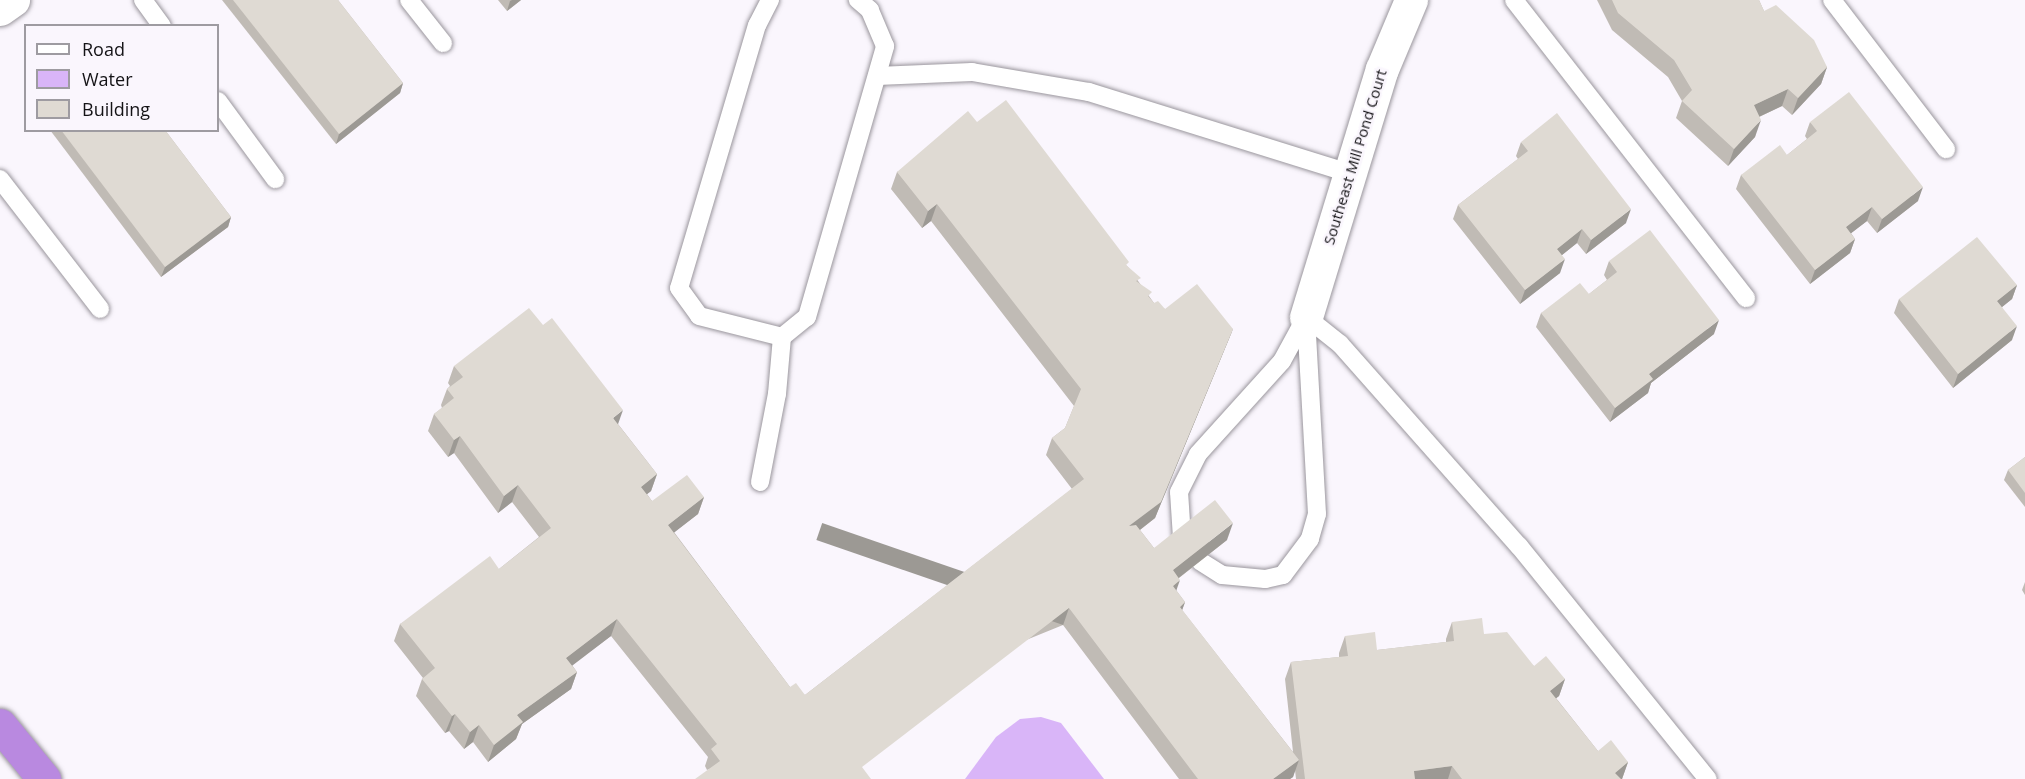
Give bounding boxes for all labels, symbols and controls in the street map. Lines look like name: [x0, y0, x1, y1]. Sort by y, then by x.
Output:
legend: [24, 24, 219, 132]
text: Road: [82, 37, 125, 61]
text: Water: [82, 67, 133, 91]
street label: Southeast Mill Pond Court: [1320, 67, 1390, 247]
text: Building: [82, 97, 150, 121]

